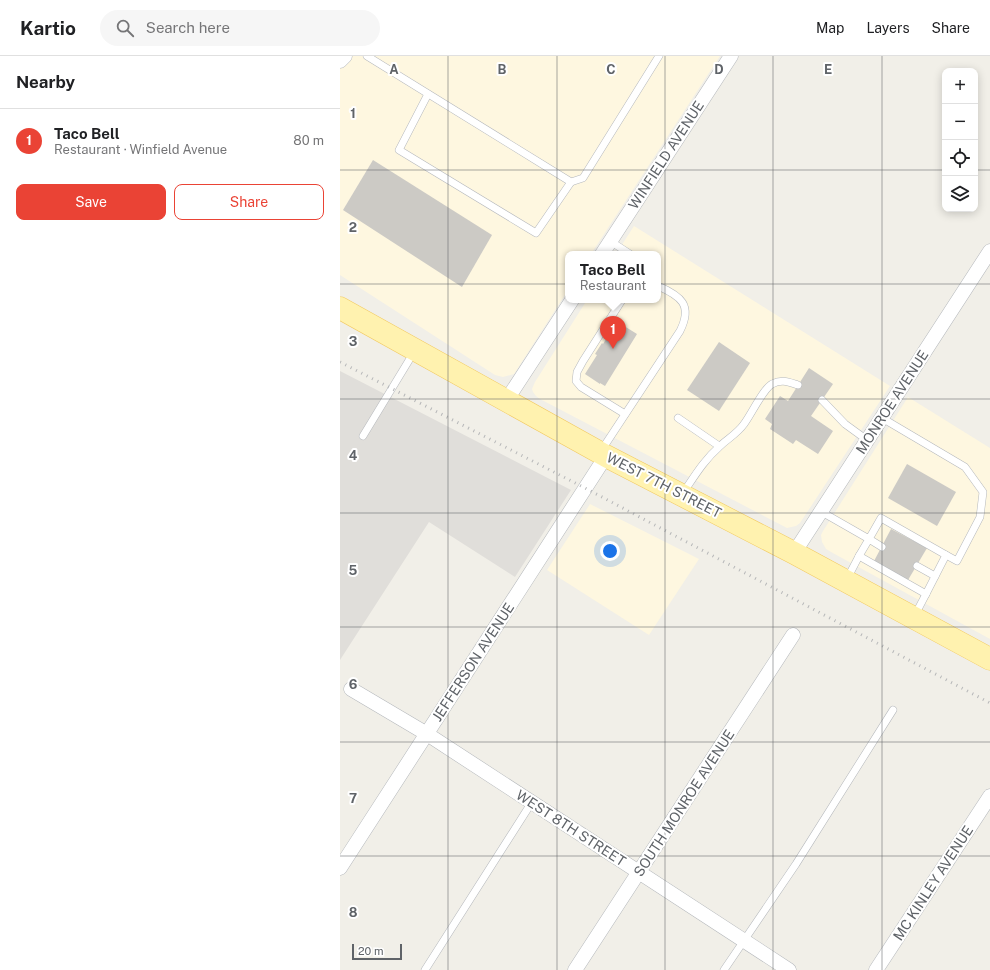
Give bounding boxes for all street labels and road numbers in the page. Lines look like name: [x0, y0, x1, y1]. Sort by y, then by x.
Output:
street label: WINFIELD AVENUE: [625, 98, 707, 212]
street label: MONROE AVENUE: [852, 347, 932, 457]
street label: WEST 7TH STREET: [604, 449, 724, 521]
street label: JEFFERSON AVENUE: [429, 600, 517, 724]
street label: SOUTH MONROE AVENUE: [630, 727, 738, 879]
street label: WEST 8TH STREET: [513, 787, 629, 869]
street label: MC KINLEY AVENUE: [890, 823, 976, 943]

